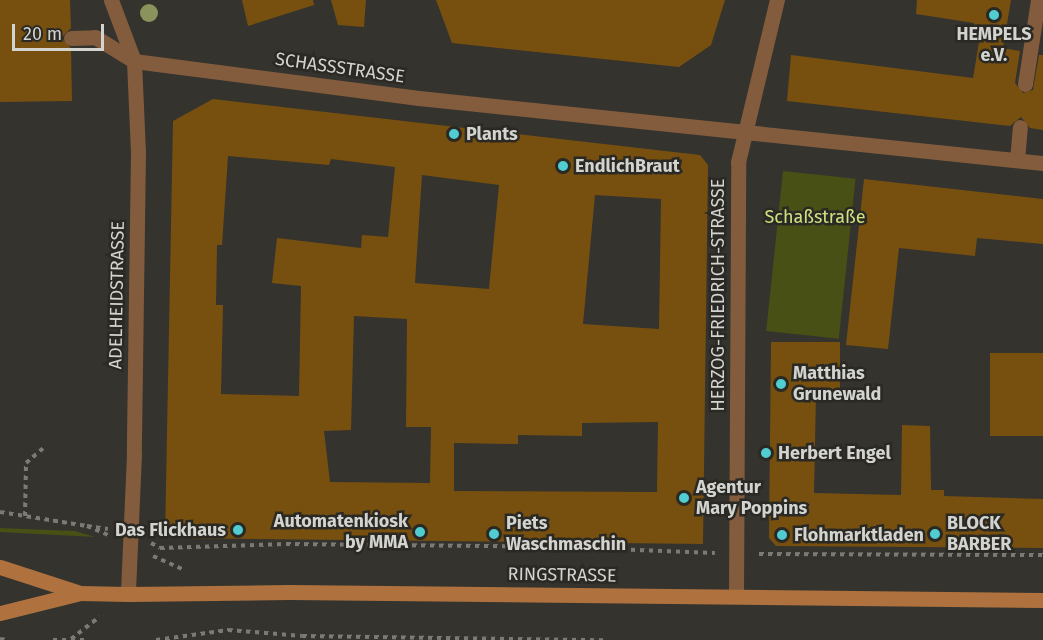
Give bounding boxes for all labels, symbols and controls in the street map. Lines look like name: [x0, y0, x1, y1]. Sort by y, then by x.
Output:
marker: HEMPELS e.V.: [987, 8, 1001, 22]
scale bar: [15, 12, 106, 50]
text: 20 m: [23, 23, 62, 45]
place label: HEMPELS e.V.: [956, 24, 1032, 66]
street label: SCHASSSTRASSE: [274, 48, 406, 88]
place label: Plants: [466, 123, 518, 145]
marker: Plants: [447, 127, 461, 141]
place label: EndlichBraut: [575, 155, 680, 177]
marker: EndlichBraut: [556, 159, 570, 173]
street label: HERZOG-FRIEDRICH-STRASSE: [707, 179, 729, 411]
park label: Schaßstraße: [765, 206, 865, 228]
street label: ADELHEIDSTRASSE: [105, 221, 129, 369]
place label: Matthias Grunewald: [793, 363, 881, 406]
marker: Matthias Grunewald: [774, 377, 788, 391]
place label: Herbert Engel: [778, 442, 891, 464]
marker: Herbert Engel: [759, 446, 773, 460]
place label: Agentur Mary Poppins: [696, 477, 807, 520]
marker: Agentur Mary Poppins: [677, 491, 691, 505]
place label: Automatenkiosk by MMA: [274, 511, 408, 554]
place label: Piets Waschmaschin: [506, 513, 626, 556]
place label: BLOCK BARBER: [947, 513, 1011, 556]
place label: Das Flickhaus: [115, 519, 226, 541]
marker: Das Flickhaus: [231, 523, 245, 537]
place label: Flohmarktladen: [794, 524, 924, 546]
marker: Automatenkiosk by MMA: [413, 525, 427, 539]
marker: Piets Waschmaschin: [487, 527, 501, 541]
marker: BLOCK BARBER: [928, 527, 942, 541]
marker: Flohmarktladen: [775, 528, 789, 542]
street label: RINGSTRASSE: [507, 563, 617, 587]

